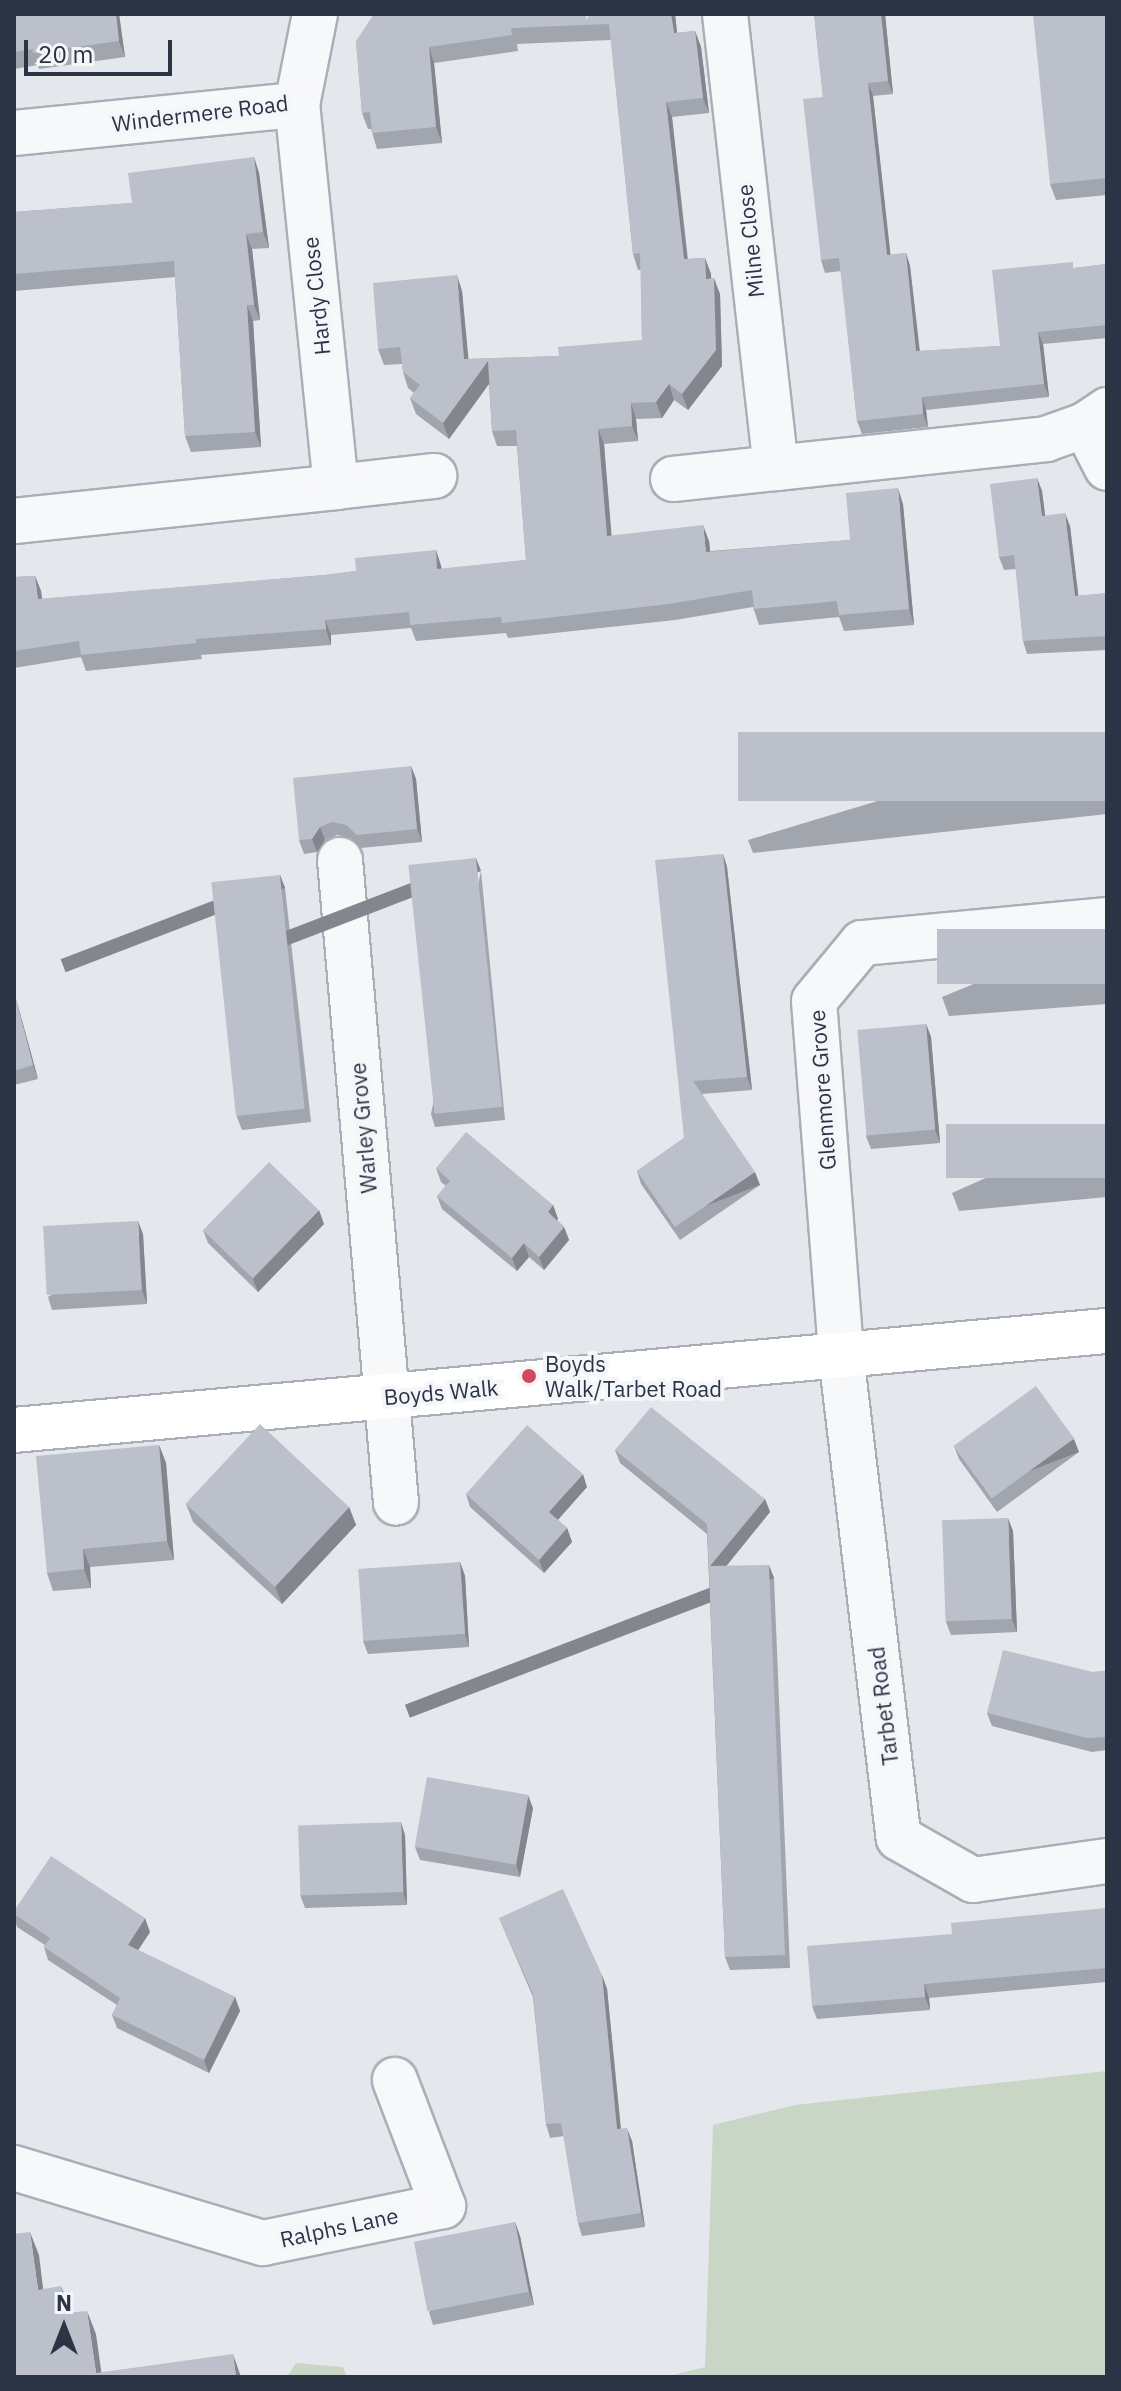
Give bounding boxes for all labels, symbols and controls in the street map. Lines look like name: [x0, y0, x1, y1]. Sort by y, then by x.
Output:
scale bar: [28, 24, 176, 74]
text: 20 m: [38, 38, 93, 70]
street label: Windermere Road: [110, 89, 290, 137]
street label: Milne Close: [731, 183, 769, 299]
street label: Hardy Close: [297, 235, 335, 357]
street label: Glenmore Grove: [803, 1009, 841, 1171]
street label: Warley Grove: [344, 1061, 382, 1195]
place label: Boyds Walk/Tarbet Road: [545, 1350, 722, 1402]
marker: Boyds Walk/Tarbet Road: [520, 1367, 538, 1385]
street label: Boyds Walk: [383, 1374, 499, 1410]
street label: Tarbet Road: [863, 1645, 903, 1767]
street label: Ralphs Lane: [278, 2202, 400, 2252]
north arrow: [24, 2287, 104, 2367]
text: N: [56, 2288, 72, 2317]

